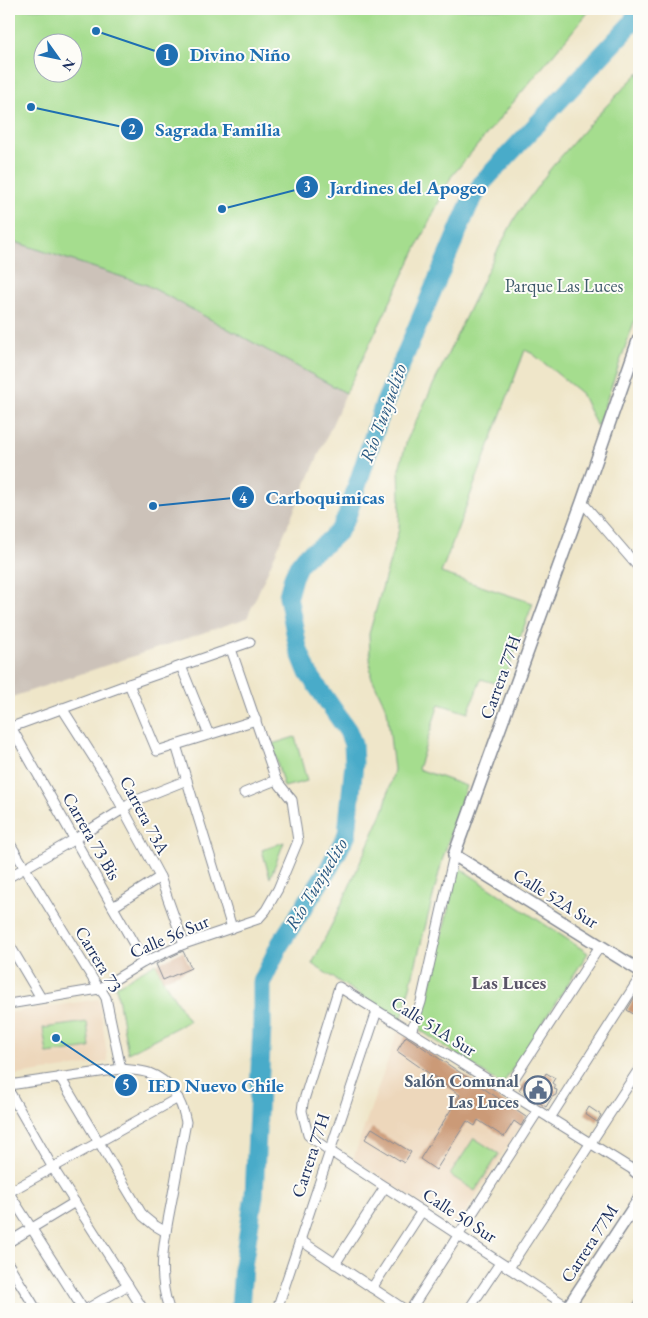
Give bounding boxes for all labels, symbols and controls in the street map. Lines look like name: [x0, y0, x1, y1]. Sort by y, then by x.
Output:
north arrow: [32, 32, 82, 82]
callout: Divino Niño: [155, 38, 301, 72]
text: Divino Niño: [190, 42, 291, 67]
text: 1: [163, 45, 171, 64]
text: N: [58, 55, 80, 75]
callout: Sagrada Familia: [120, 112, 290, 146]
text: Sagrada Familia: [155, 117, 281, 142]
text: 2: [128, 119, 136, 138]
callout: Jardines del Apogeo: [294, 170, 497, 204]
text: Jardines del Apogeo: [327, 175, 487, 200]
text: 3: [303, 177, 311, 196]
park label: Parque Las Luces: [505, 274, 624, 297]
water label: Río Tunjuelito: [354, 360, 412, 466]
callout: Carboquimicas: [231, 480, 395, 514]
text: Carboquimicas: [265, 485, 385, 510]
text: 4: [239, 488, 248, 507]
street label: Carrera 77H: [474, 632, 526, 722]
street label: Carrera 73A: [115, 772, 175, 859]
street label: Carrera 73 Bis: [58, 788, 126, 884]
water label: Río Tunjuelito: [279, 833, 353, 935]
street label: Calle 52A Sur: [509, 863, 603, 933]
street label: Calle 56 Sur: [126, 909, 212, 963]
street label: Carrera 73: [70, 922, 128, 996]
district label: Las Luces: [472, 970, 547, 995]
street label: Calle 51A Sur: [387, 991, 481, 1061]
callout: IED Nuevo Chile: [113, 1068, 294, 1102]
place label: Salón Comunal Las Luces: [404, 1069, 519, 1113]
text: IED Nuevo Chile: [148, 1073, 284, 1098]
text: 5: [122, 1075, 130, 1094]
public building icon: Salón Comunal Las Luces: [523, 1075, 553, 1105]
street label: Carrera 77H: [286, 1110, 334, 1200]
street label: Calle 50 Sur: [419, 1182, 501, 1248]
street label: Carrera 77M: [555, 1199, 623, 1287]

